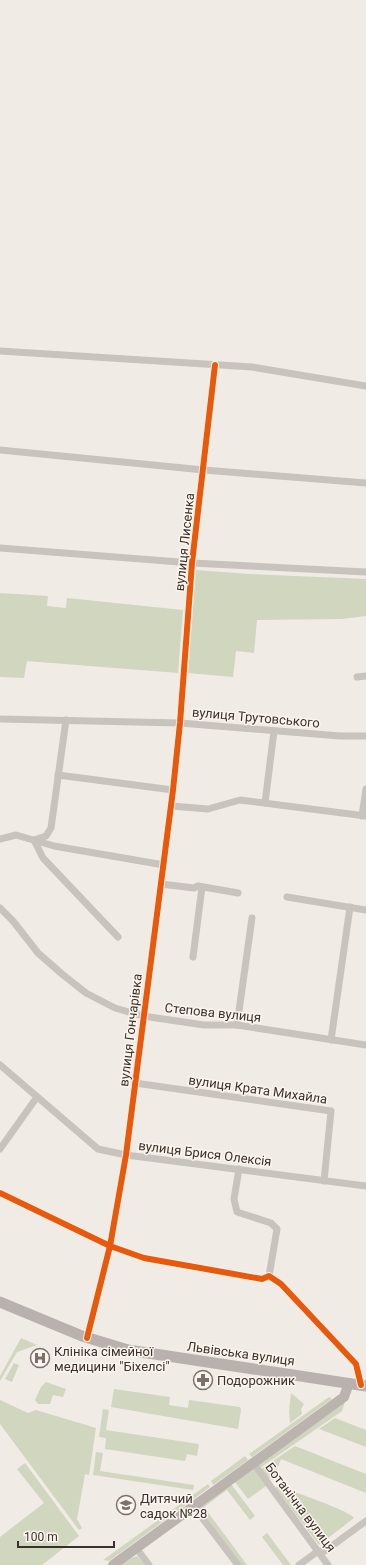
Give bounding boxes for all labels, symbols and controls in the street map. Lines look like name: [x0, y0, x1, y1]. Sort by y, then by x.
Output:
street label: вулиця Лисенка: [172, 492, 197, 592]
street label: вулиця Трутовського: [191, 704, 321, 731]
street label: вулиця Гончарівка: [116, 973, 145, 1087]
street label: Степова вулиця: [164, 1000, 262, 1025]
street label: вулиця Крата Михайла: [188, 1072, 328, 1107]
street label: вулиця Брися Олексія: [138, 1138, 272, 1169]
street label: Львівська вулиця: [186, 1339, 296, 1368]
place label: Клініка сімейної медицини "Біхелсі": [54, 1344, 170, 1374]
hospital icon: Клініка сімейної медицини "Біхелсі": [29, 1347, 51, 1369]
pharmacy icon: Подорожник: [192, 1369, 214, 1391]
place label: Подорожник: [217, 1373, 295, 1388]
street label: Ботанічна вулиця: [262, 1460, 339, 1555]
place label: Дитячий садок №28: [140, 1491, 207, 1521]
school or university icon: Дитячий садок №28: [115, 1494, 137, 1516]
scale bar: [18, 1523, 114, 1549]
text: 100 m: [24, 1530, 58, 1544]

